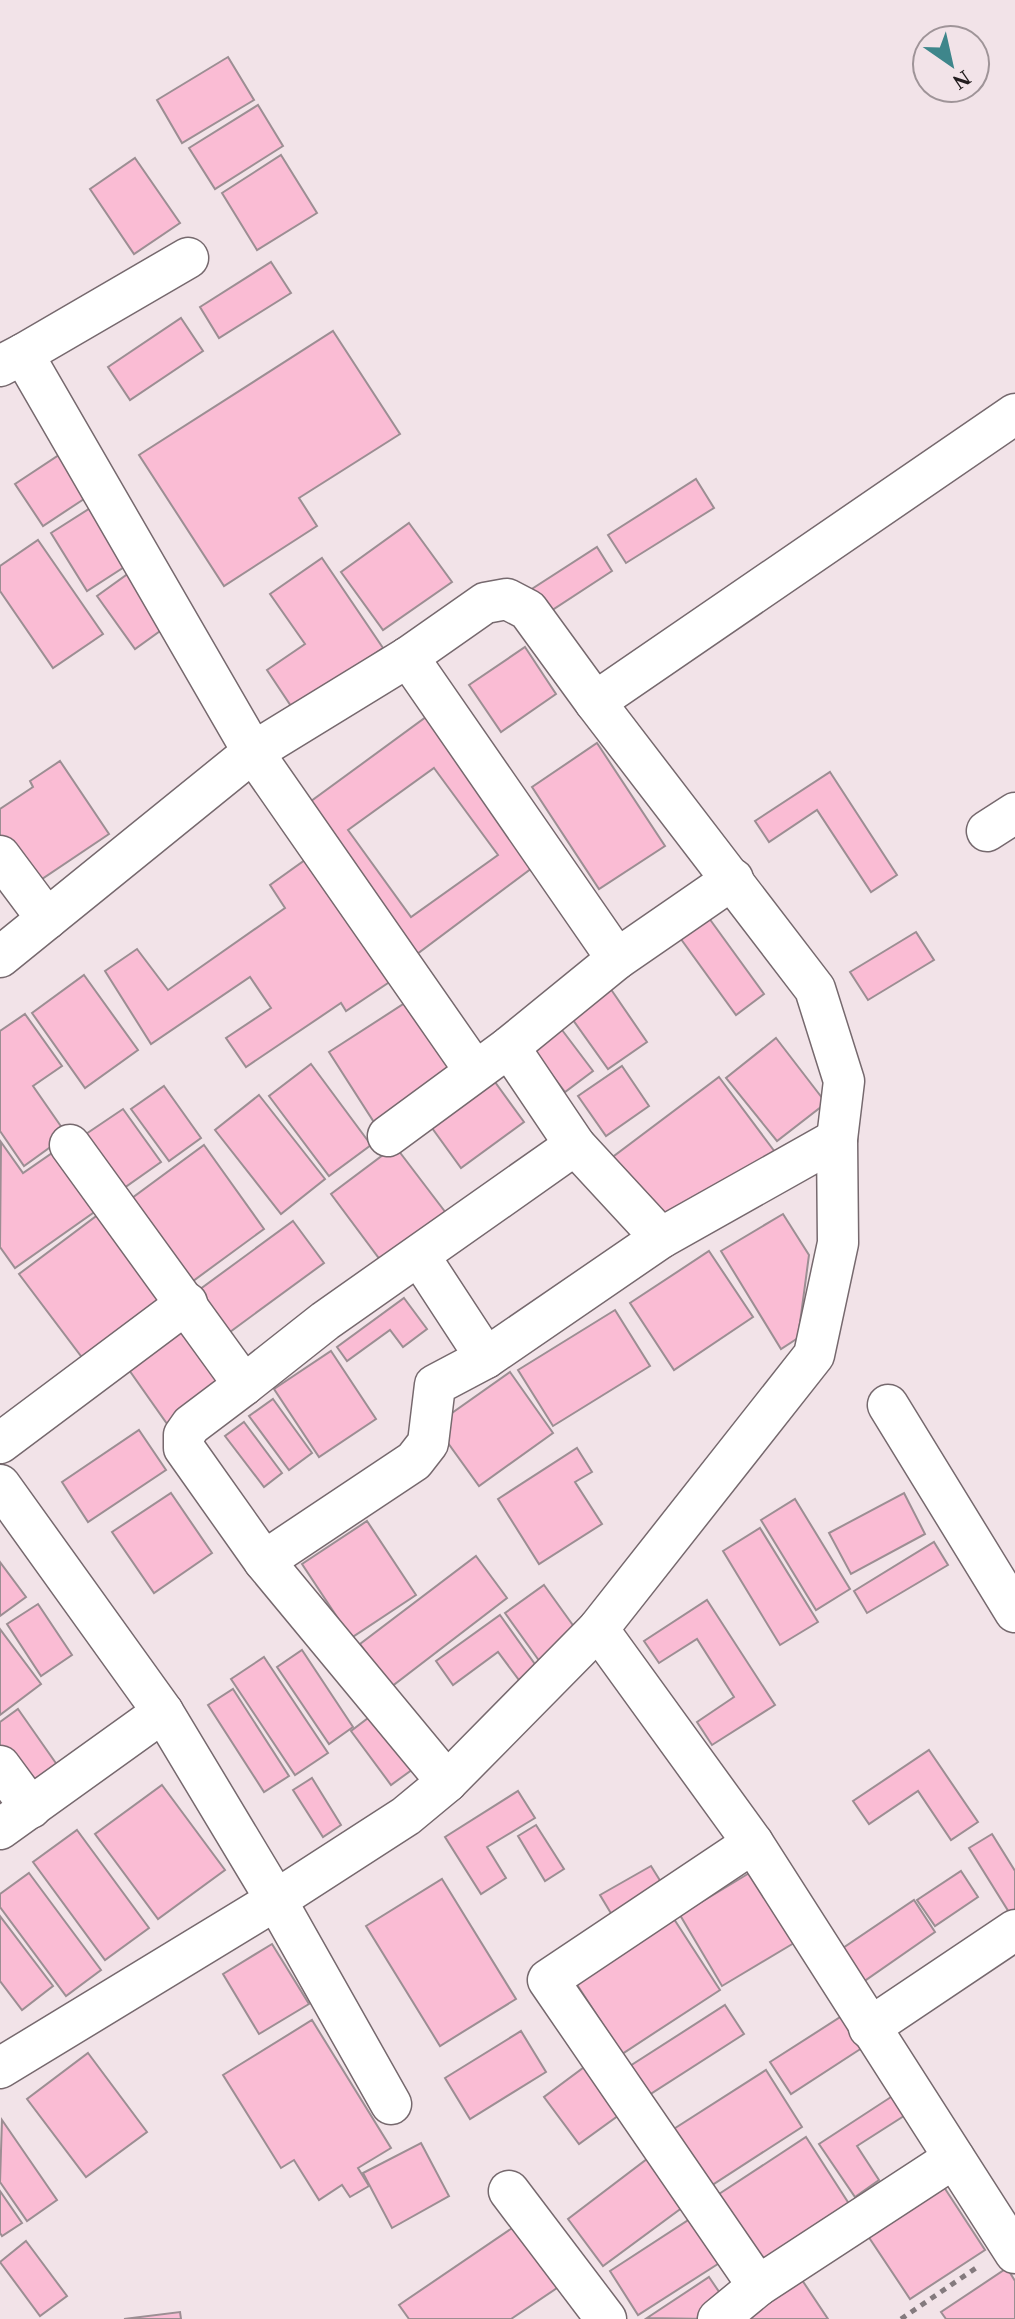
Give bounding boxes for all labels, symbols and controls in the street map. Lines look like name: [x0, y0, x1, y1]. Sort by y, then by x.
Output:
north arrow: [911, 24, 991, 104]
text: N: [948, 65, 975, 95]

